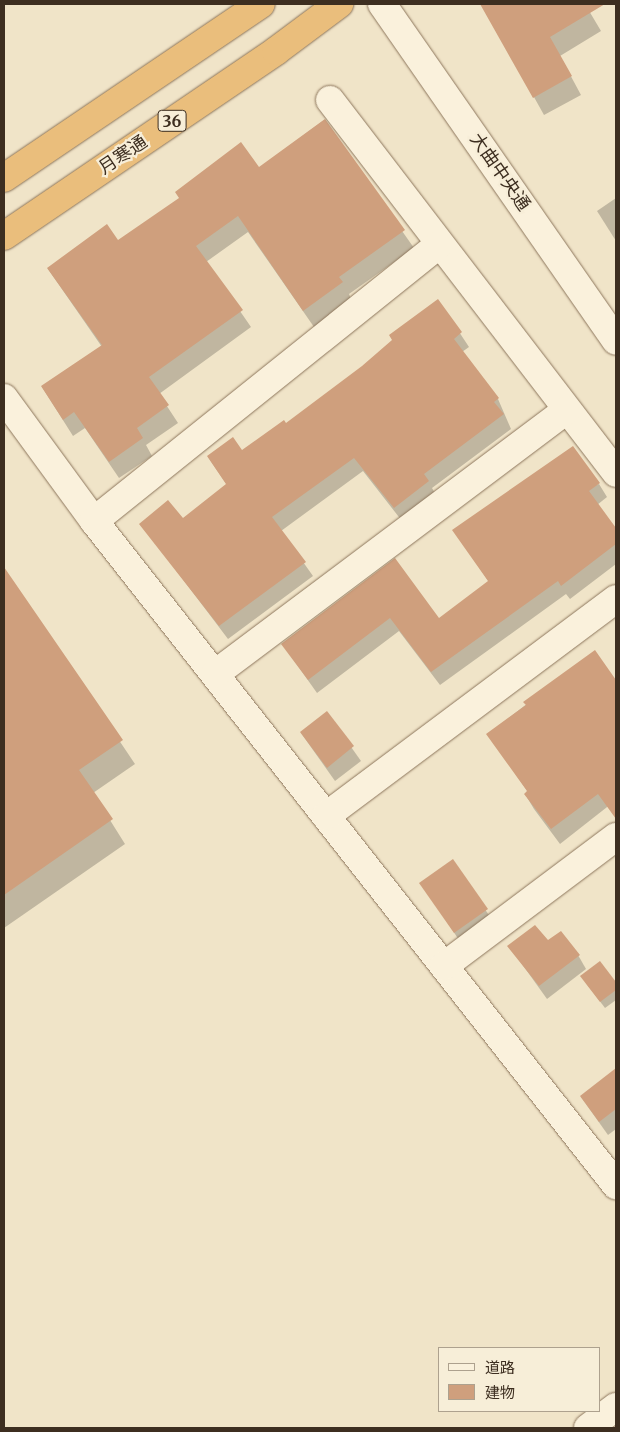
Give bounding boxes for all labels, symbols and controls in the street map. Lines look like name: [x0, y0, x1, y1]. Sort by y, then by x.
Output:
road number: 36: [157, 108, 187, 134]
street label: 大曲中央通: [465, 129, 535, 215]
street label: 月寒通: [95, 131, 151, 179]
legend: [438, 1347, 600, 1412]
text: 道路: [485, 1358, 515, 1377]
text: 建物: [485, 1383, 515, 1402]

